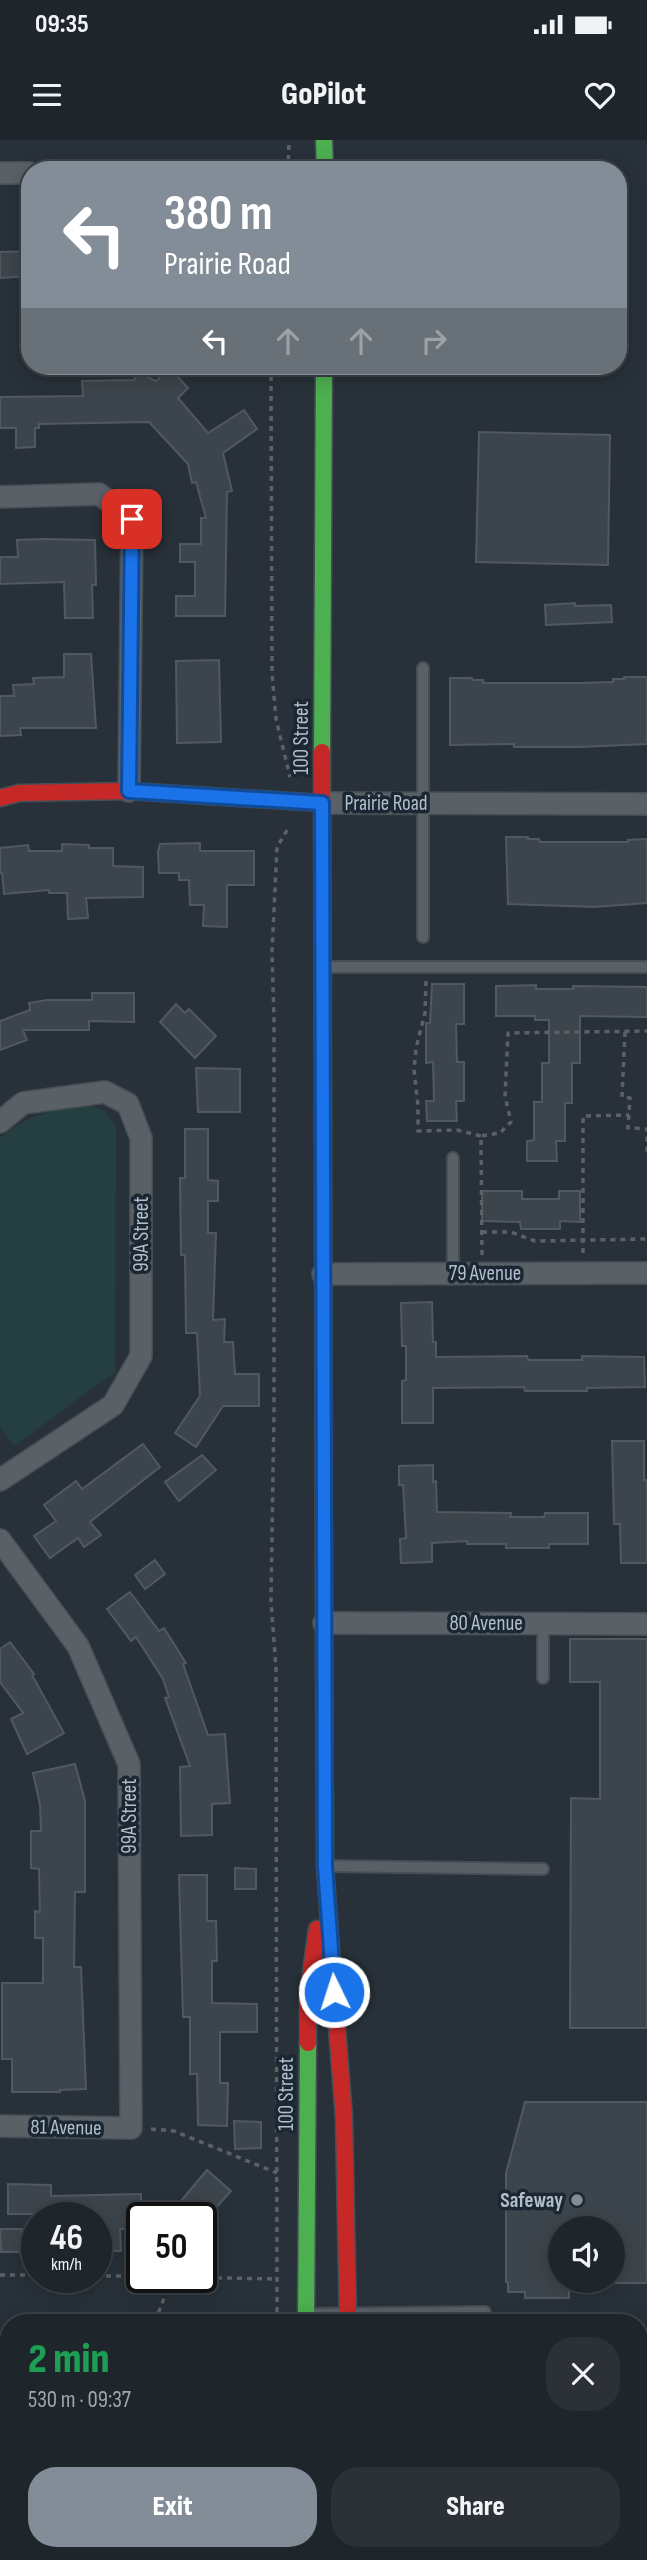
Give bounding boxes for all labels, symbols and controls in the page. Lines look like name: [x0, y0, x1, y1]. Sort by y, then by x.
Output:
text: 09:35: [35, 9, 89, 40]
text: GoPilot: [281, 75, 366, 114]
icon: menu: [28, 76, 66, 114]
icon: heart: [581, 76, 619, 114]
text: 380 m: [164, 185, 273, 244]
icon: left: [49, 189, 140, 280]
text: Prairie Road: [164, 245, 291, 284]
icon: left: [196, 322, 234, 360]
icon: ahead: [269, 322, 307, 360]
icon: ahead: [342, 322, 380, 360]
icon: right: [415, 322, 453, 360]
pin: [102, 489, 162, 549]
icon: arrive: [113, 500, 151, 538]
street label: 100 Street: [289, 701, 314, 775]
street label: Prairie Road: [344, 791, 428, 816]
street label: 99A Street: [129, 1196, 154, 1272]
street label: 79 Avenue: [449, 1261, 521, 1286]
street label: 80 Avenue: [449, 1611, 523, 1636]
street label: 99A Street: [117, 1778, 142, 1854]
position arrow: [297, 1955, 371, 2029]
street label: 100 Street: [274, 2057, 299, 2131]
street label: 81 Avenue: [30, 2114, 102, 2141]
place label: Safeway: [500, 2188, 563, 2213]
marker: Safeway: [569, 2192, 585, 2208]
speed limit sign: 50: [126, 2202, 217, 2293]
map controls: [548, 2216, 625, 2293]
button: sound: [548, 2216, 625, 2293]
text: 46: [50, 2217, 83, 2260]
text: km/h: [51, 2254, 82, 2275]
text: 2 min: [28, 2334, 109, 2385]
button: close: [546, 2337, 620, 2411]
text: 530 m · 09:37: [28, 2386, 131, 2414]
button: Exit: [28, 2467, 317, 2547]
button: Share: [331, 2467, 620, 2547]

